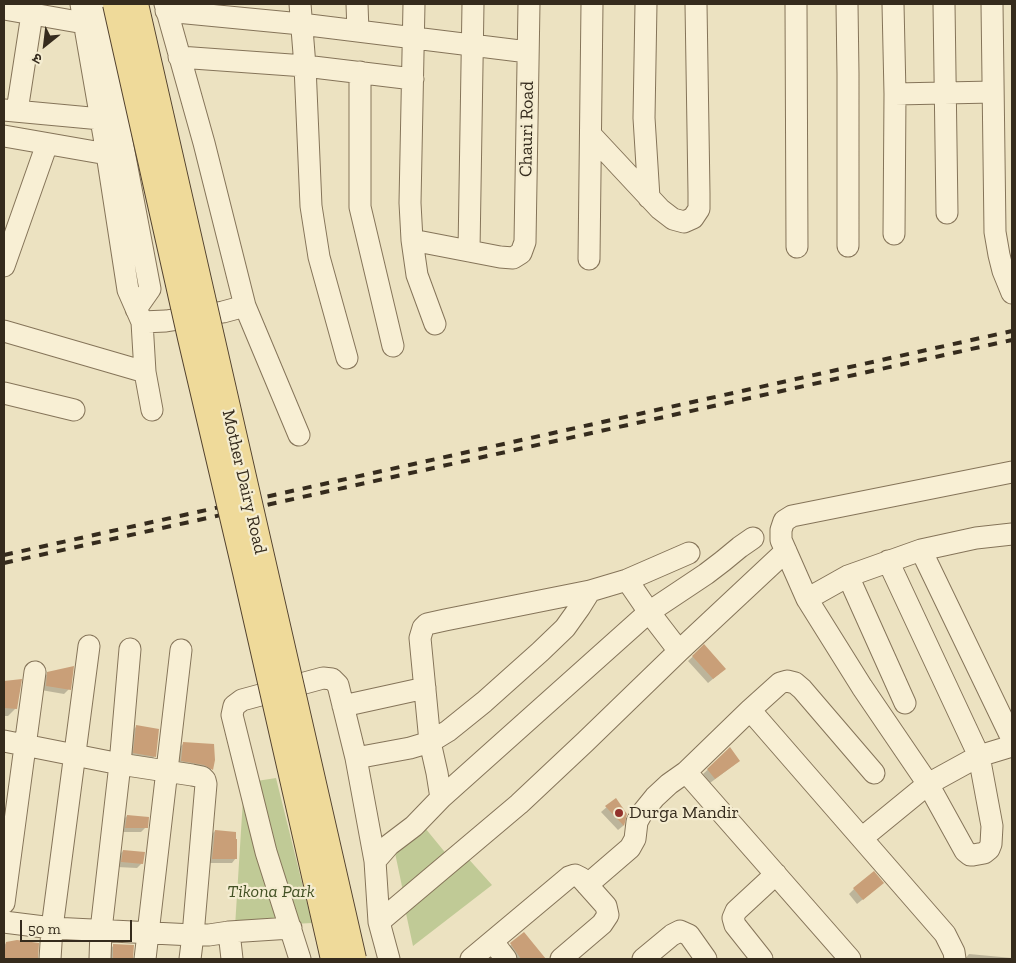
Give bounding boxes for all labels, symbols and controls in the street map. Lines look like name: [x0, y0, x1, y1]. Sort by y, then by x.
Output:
north arrow: [20, 20, 70, 70]
text: उ: [30, 49, 45, 68]
street label: Chauri Road: [515, 81, 539, 177]
street label: Mother Dairy Road: [217, 408, 271, 556]
place label: Durga Mandir: [629, 802, 739, 824]
marker: Durga Mandir: [613, 807, 625, 819]
park label: Tikona Park: [227, 881, 315, 903]
scale bar: [22, 910, 135, 942]
text: 50 m: [28, 920, 61, 938]

